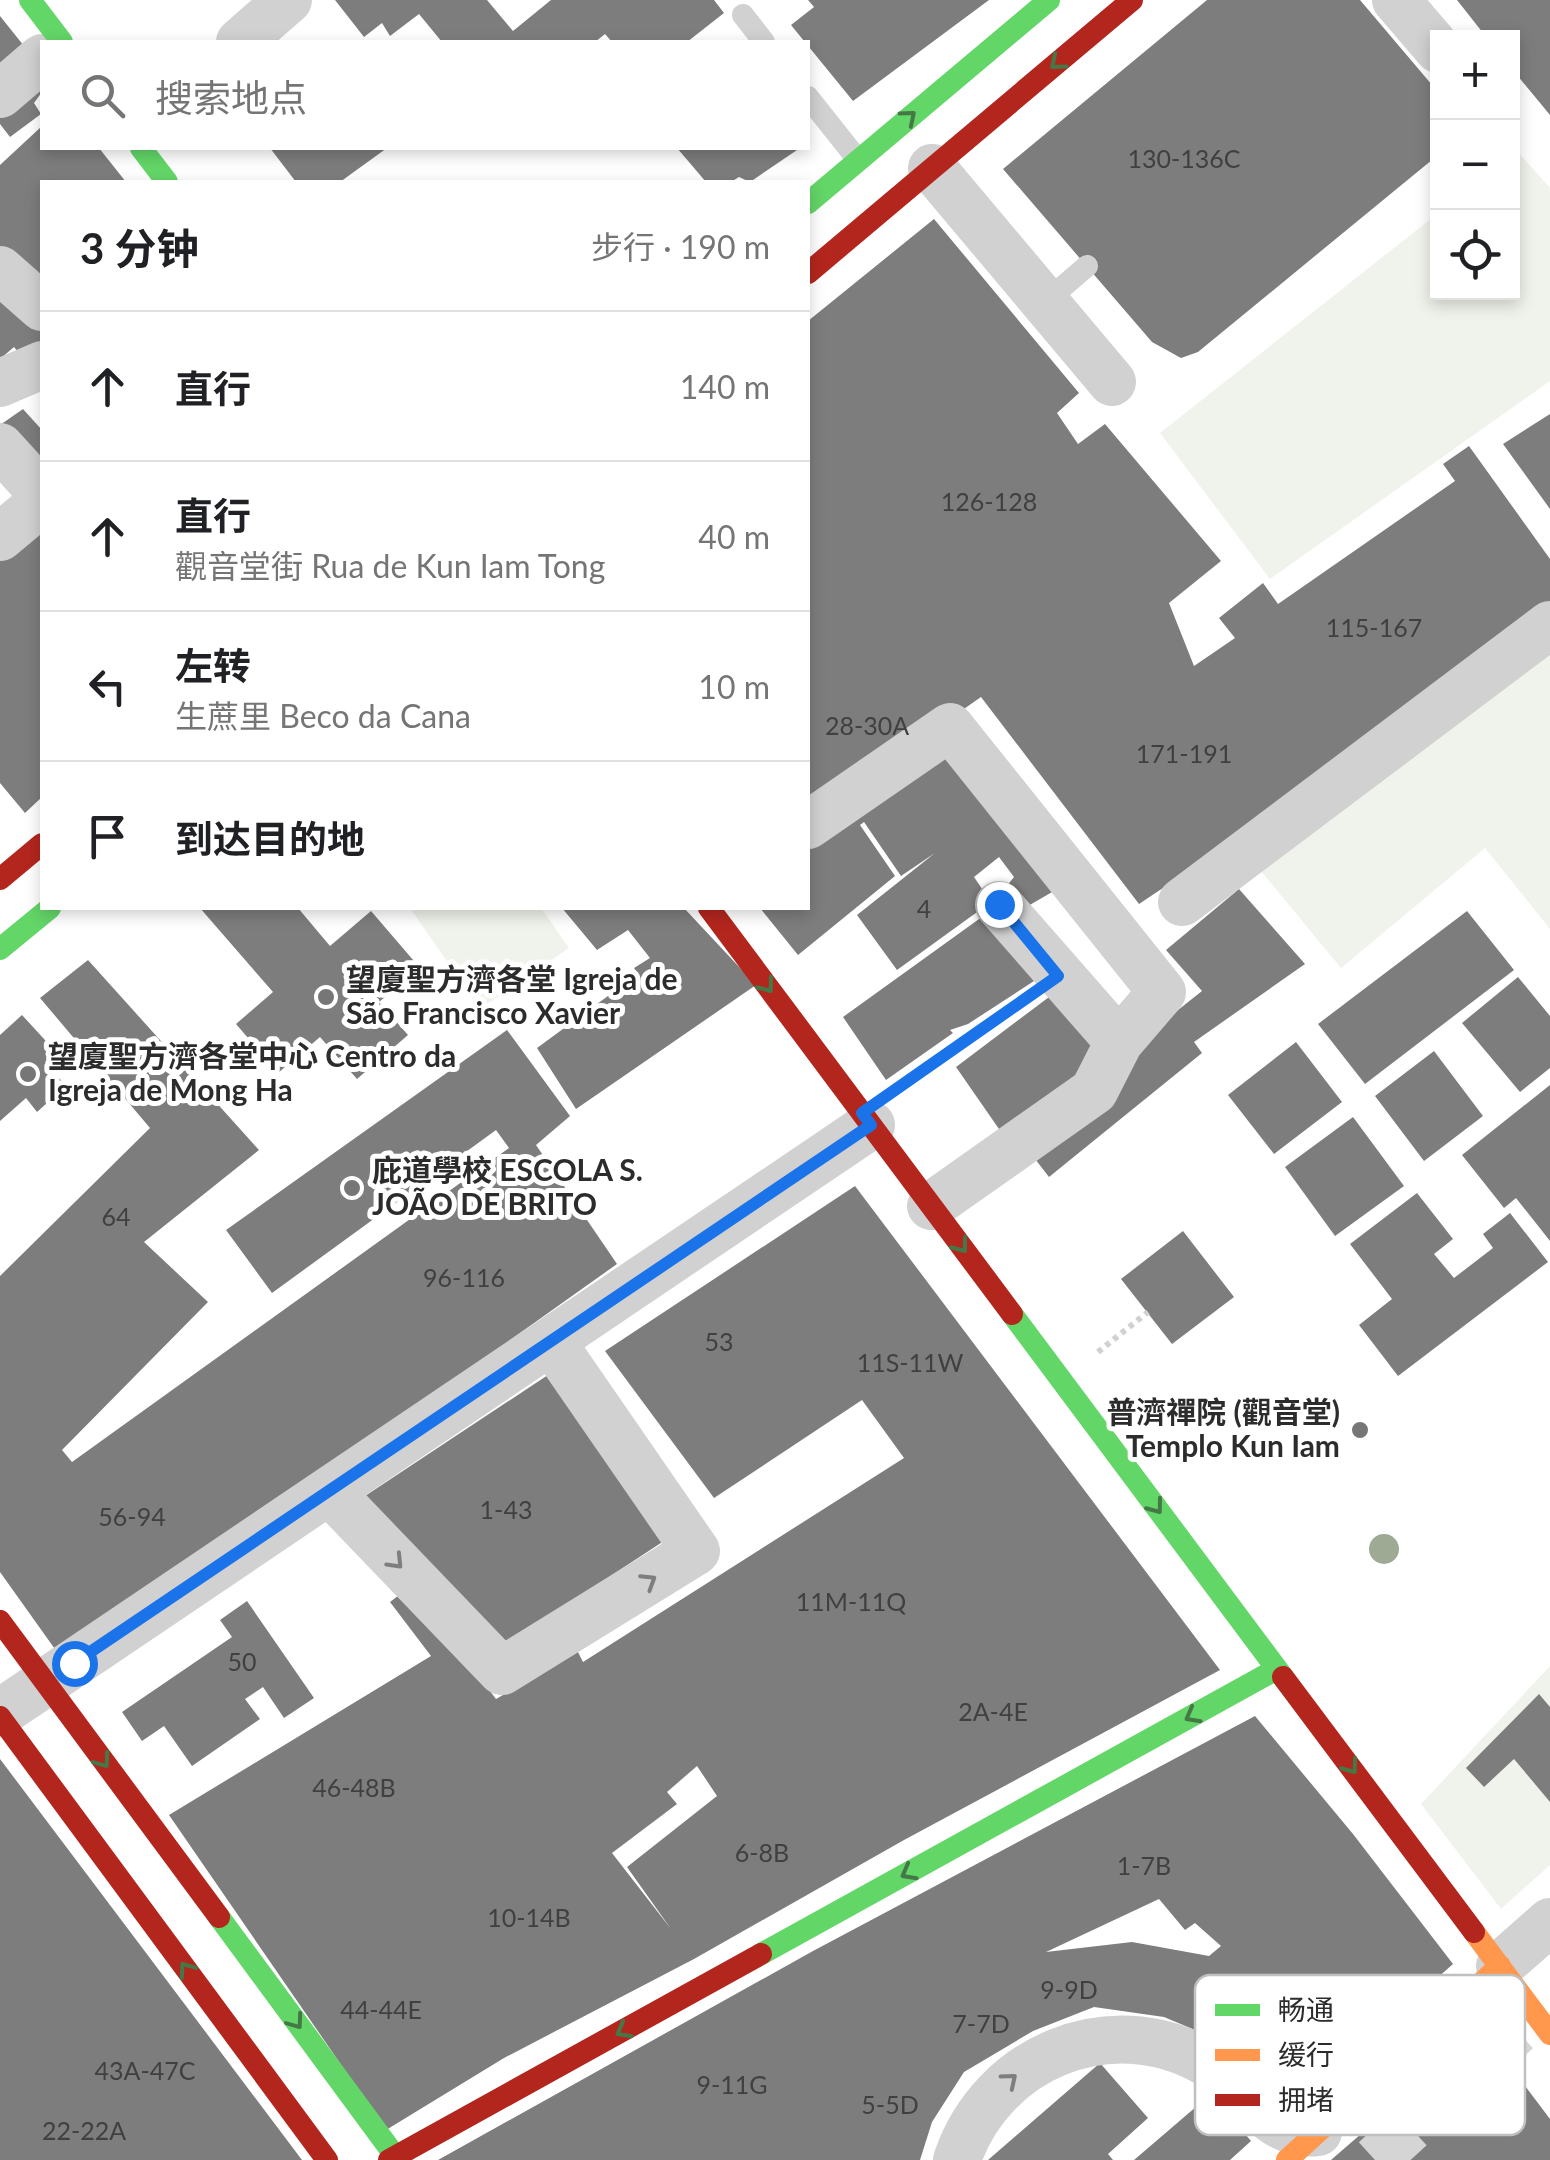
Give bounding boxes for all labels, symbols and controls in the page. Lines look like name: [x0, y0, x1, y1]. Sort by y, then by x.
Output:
map controls: [1430, 30, 1520, 300]
button: +: [1430, 30, 1520, 120]
search box: [40, 40, 810, 150]
one-way arrow: [1051, 51, 1069, 69]
icon: search: [75, 68, 130, 123]
text: 搜索地点: [155, 74, 307, 120]
one-way arrow: [897, 111, 915, 129]
button: −: [1430, 120, 1520, 210]
house number: 130-136C: [1128, 143, 1241, 173]
button: locate: [1430, 210, 1520, 300]
text: 3 分钟: [80, 223, 199, 273]
text: 步行 · 190 m: [591, 227, 770, 266]
icon: ahead: [80, 359, 135, 414]
text: 直行: [175, 365, 251, 411]
text: 140 m: [680, 367, 770, 406]
house number: 126-128: [941, 486, 1037, 516]
text: 直行: [175, 492, 251, 538]
icon: ahead: [80, 509, 135, 564]
text: 40 m: [698, 517, 770, 556]
text: 觀音堂街 Rua de Kun Iam Tong: [175, 546, 605, 585]
house number: 115-167: [1326, 612, 1422, 642]
text: 左转: [175, 642, 251, 688]
icon: left: [80, 659, 135, 714]
text: 10 m: [698, 667, 770, 706]
text: 生蔗里 Beco da Cana: [175, 696, 471, 735]
house number: 28-30A: [825, 710, 909, 740]
house number: 171-191: [1136, 738, 1232, 768]
icon: arrive: [80, 809, 135, 864]
text: 到达目的地: [175, 815, 365, 861]
route end: [977, 882, 1023, 928]
house number: 4: [917, 893, 931, 923]
place label: 望廈聖方濟各堂 Igreja de São Francisco Xavier: [346, 960, 678, 1030]
one-way arrow: [755, 975, 773, 993]
marker: 望廈聖方濟各堂 Igreja de São Francisco Xavier: [315, 986, 337, 1008]
place label: 望廈聖方濟各堂中心 Centro da Igreja de Mong Ha: [48, 1037, 456, 1107]
marker: 望廈聖方濟各堂中心 Centro da Igreja de Mong Ha: [17, 1063, 39, 1085]
place label: 庇道學校 ESCOLA S. JOÃO DE BRITO: [372, 1151, 643, 1221]
marker: 庇道學校 ESCOLA S. JOÃO DE BRITO: [341, 1177, 363, 1199]
house number: 64: [101, 1201, 131, 1231]
one-way arrow: [950, 1235, 967, 1253]
house number: 96-116: [423, 1262, 505, 1292]
house number: 53: [704, 1326, 734, 1356]
house number: 11S-11W: [857, 1347, 963, 1377]
place label: 普濟禪院 (觀音堂) Templo Kun Iam: [1106, 1393, 1340, 1463]
marker: 普濟禪院 (觀音堂) Templo Kun Iam: [1349, 1419, 1371, 1441]
house number: 1-43: [480, 1494, 532, 1524]
one-way arrow: [1144, 1496, 1161, 1514]
house number: 56-94: [98, 1501, 166, 1531]
one-way arrow: [384, 1550, 402, 1568]
one-way arrow: [638, 1574, 656, 1593]
house number: 11M-11Q: [796, 1586, 906, 1616]
route start: [52, 1641, 98, 1687]
house number: 50: [227, 1646, 257, 1676]
house number: 2A-4E: [958, 1696, 1028, 1726]
one-way arrow: [1185, 1704, 1203, 1724]
one-way arrow: [91, 1749, 110, 1768]
one-way arrow: [1339, 1756, 1356, 1774]
house number: 46-48B: [312, 1772, 396, 1802]
house number: 6-8B: [735, 1837, 789, 1867]
house number: 1-7B: [1117, 1850, 1171, 1880]
one-way arrow: [900, 1861, 918, 1881]
house number: 10-14B: [487, 1902, 571, 1932]
one-way arrow: [180, 1962, 197, 1980]
house number: 9-9D: [1040, 1974, 1098, 2004]
legend: [1195, 1975, 1525, 2135]
text: 畅通: [1278, 1992, 1334, 2026]
house number: 44-44E: [340, 1994, 422, 2024]
house number: 7-7D: [952, 2008, 1010, 2038]
one-way arrow: [284, 2011, 302, 2029]
one-way arrow: [616, 2018, 634, 2038]
text: 缓行: [1278, 2037, 1334, 2071]
house number: 43A-47C: [95, 2055, 196, 2085]
house number: 9-11G: [696, 2069, 768, 2099]
one-way arrow: [998, 2074, 1016, 2092]
text: 拥堵: [1278, 2082, 1334, 2116]
house number: 5-5D: [861, 2089, 919, 2119]
house number: 22-22A: [42, 2115, 126, 2145]

